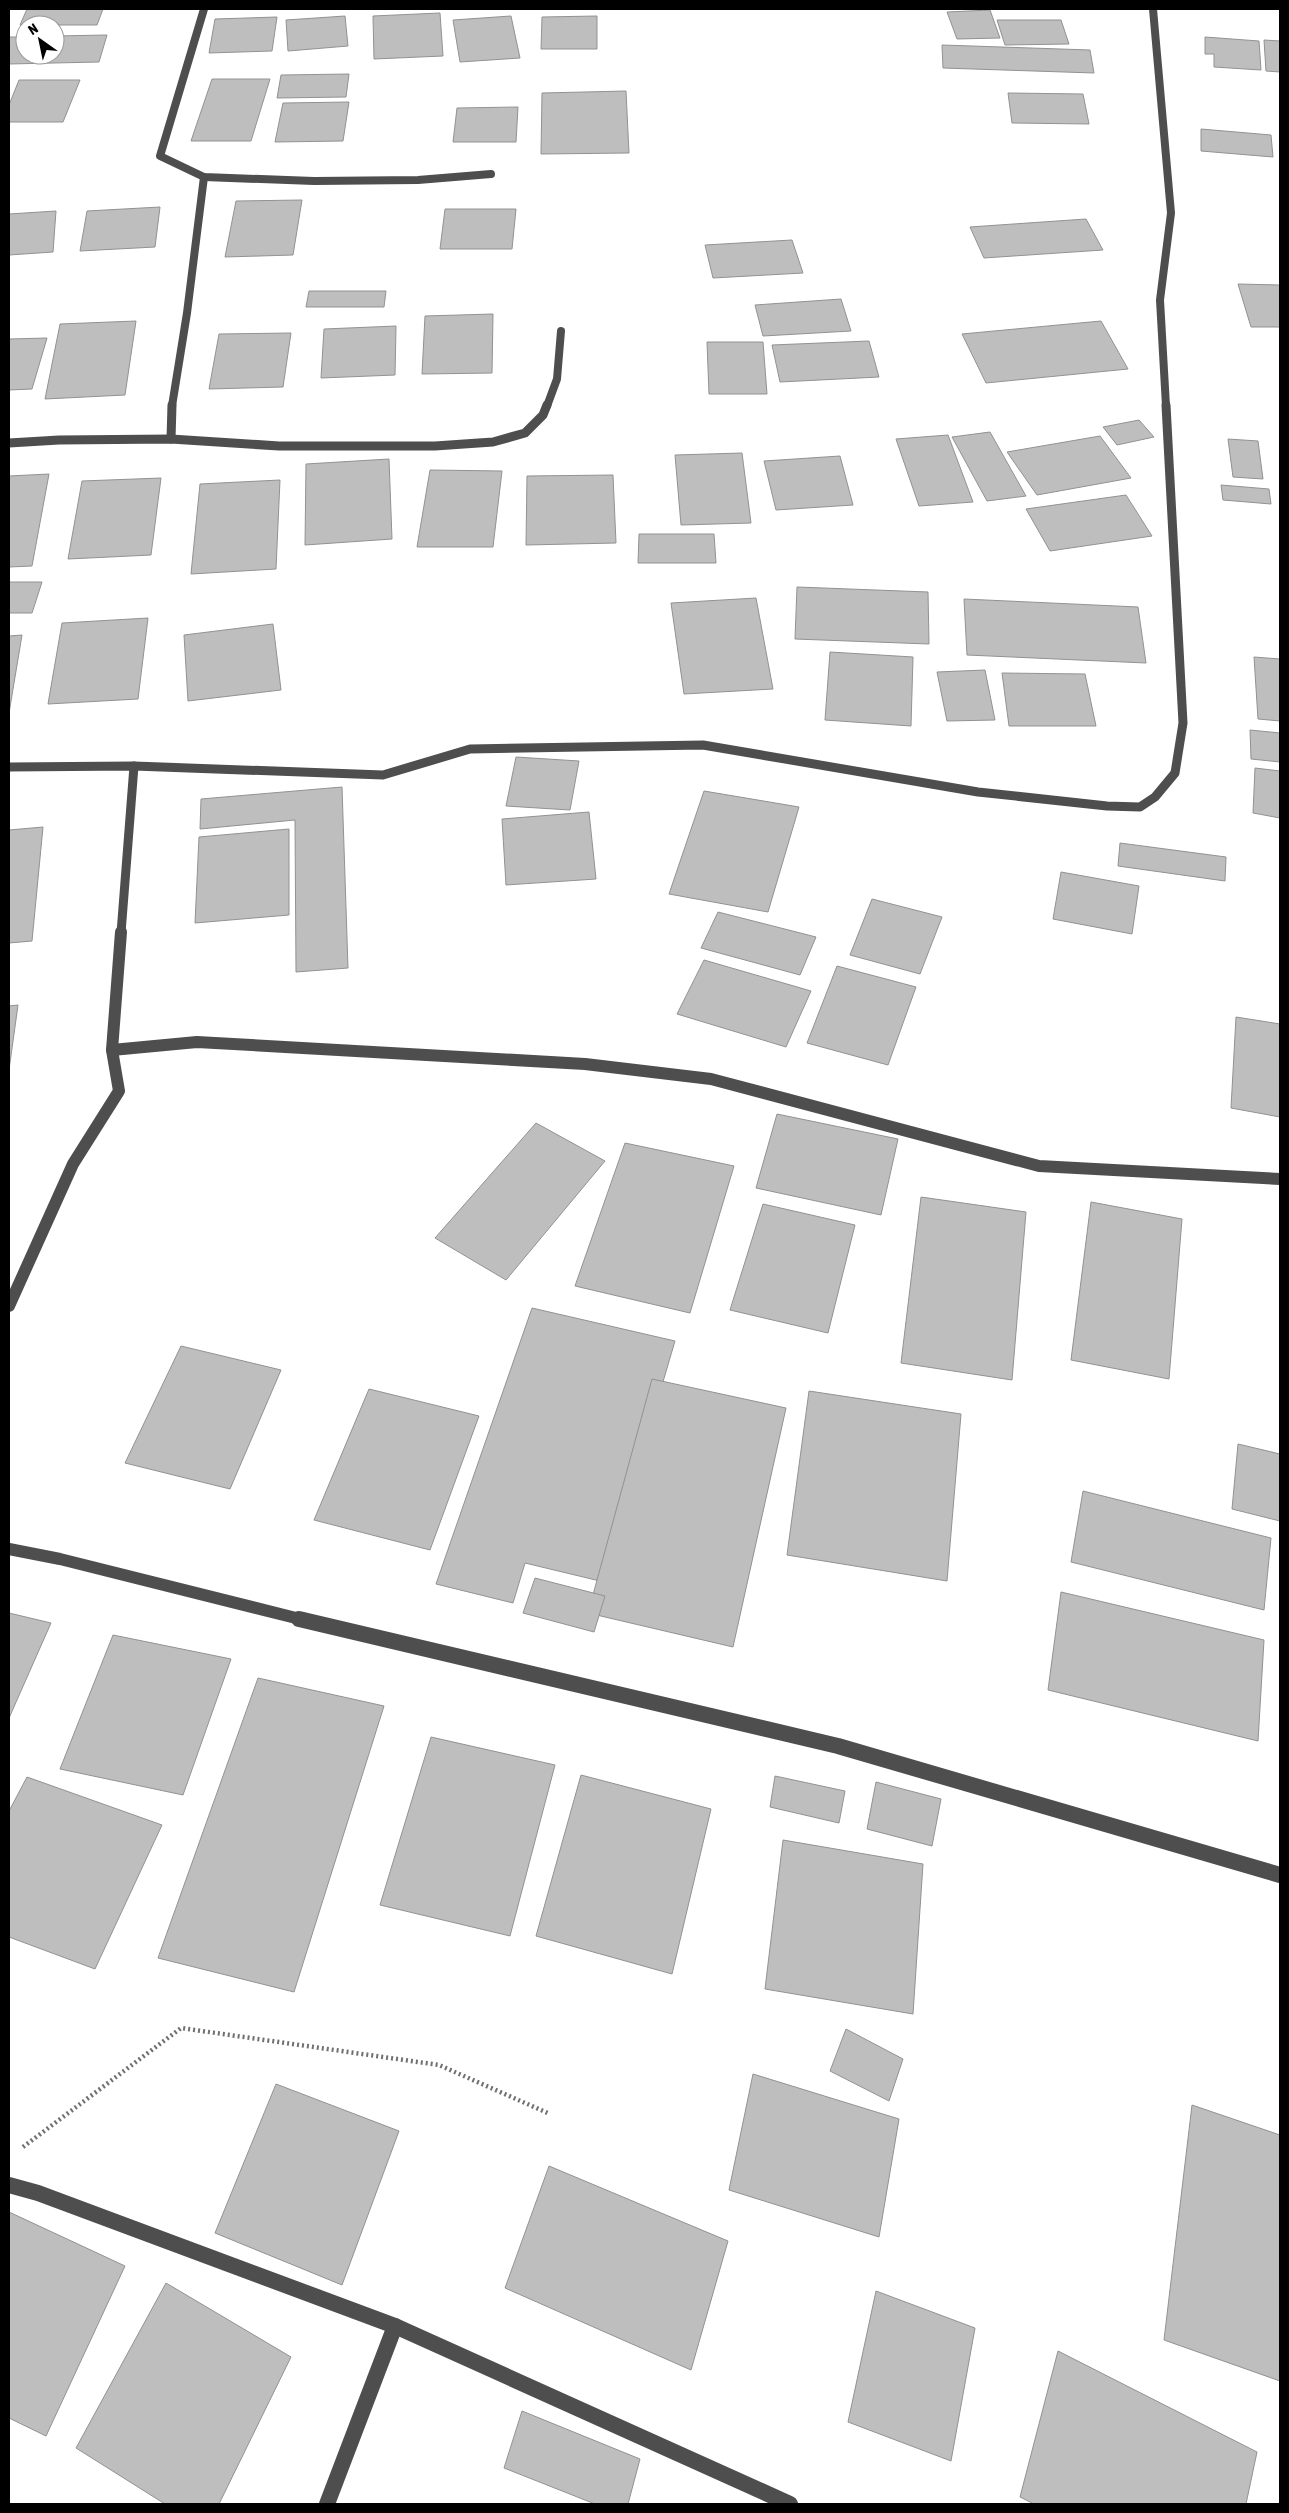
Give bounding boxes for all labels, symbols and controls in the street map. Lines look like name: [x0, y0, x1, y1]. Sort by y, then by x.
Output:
north arrow: [15, 15, 65, 65]
text: N: [25, 20, 41, 38]

